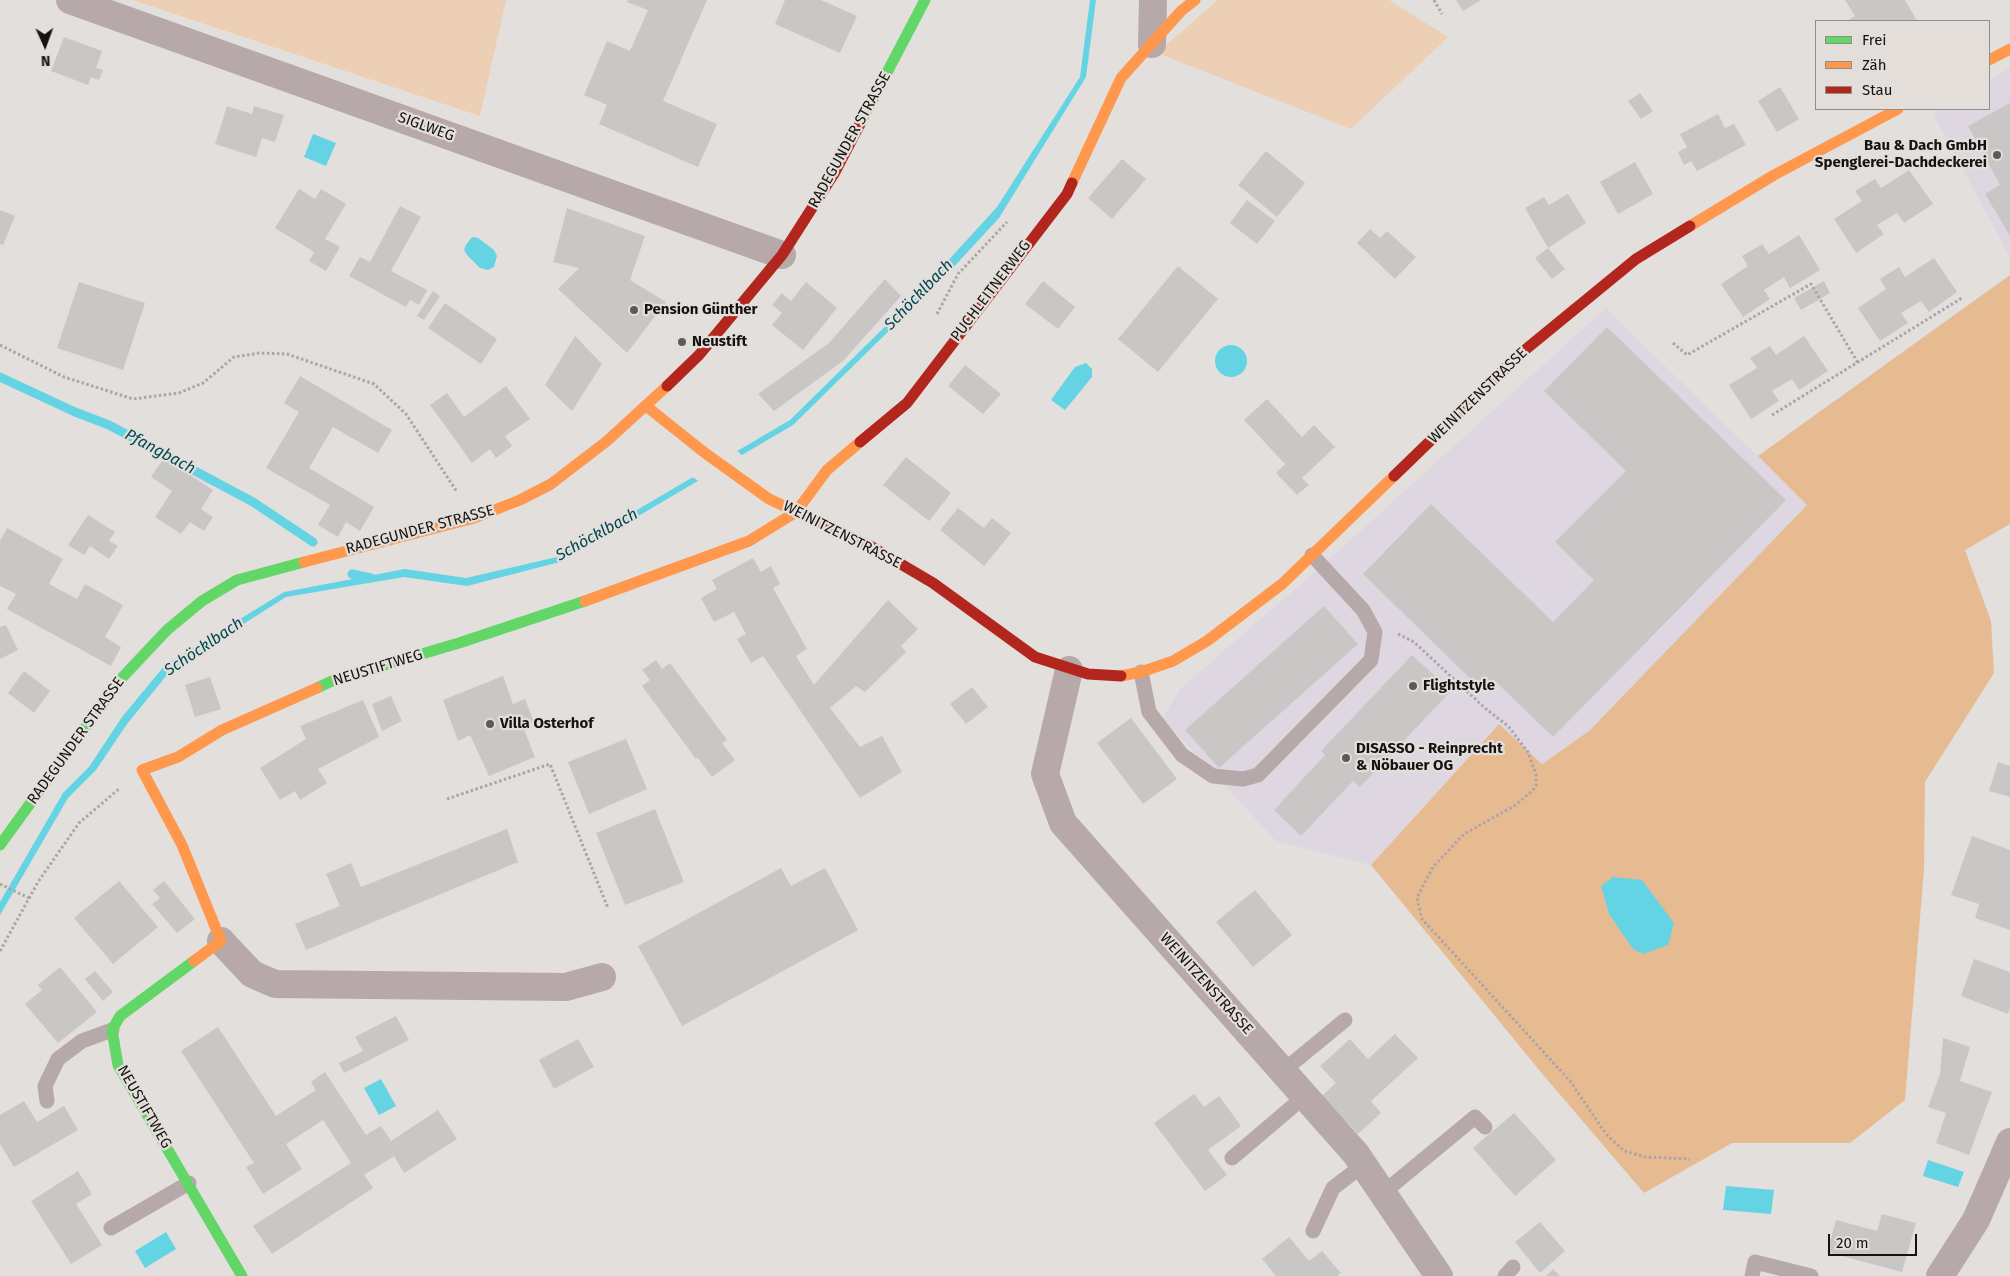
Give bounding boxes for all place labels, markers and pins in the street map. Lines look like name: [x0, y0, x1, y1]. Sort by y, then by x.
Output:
place label: Bau & Dach GmbH Spenglerei-Dachdeckerei: [1815, 137, 1987, 172]
marker: Bau & Dach GmbH Spenglerei-Dachdeckerei: [1991, 149, 2003, 161]
place label: Pension Günther: [644, 301, 758, 319]
marker: Pension Günther: [628, 304, 640, 316]
place label: Neustift: [692, 333, 747, 351]
marker: Neustift: [676, 336, 688, 348]
place label: Flightstyle: [1423, 677, 1495, 695]
marker: Flightstyle: [1407, 680, 1419, 692]
place label: Villa Osterhof: [500, 715, 594, 733]
marker: Villa Osterhof: [484, 718, 496, 730]
place label: DISASSO - Reinprecht & Nöbauer OG: [1356, 740, 1503, 775]
marker: DISASSO - Reinprecht & Nöbauer OG: [1340, 752, 1352, 764]

